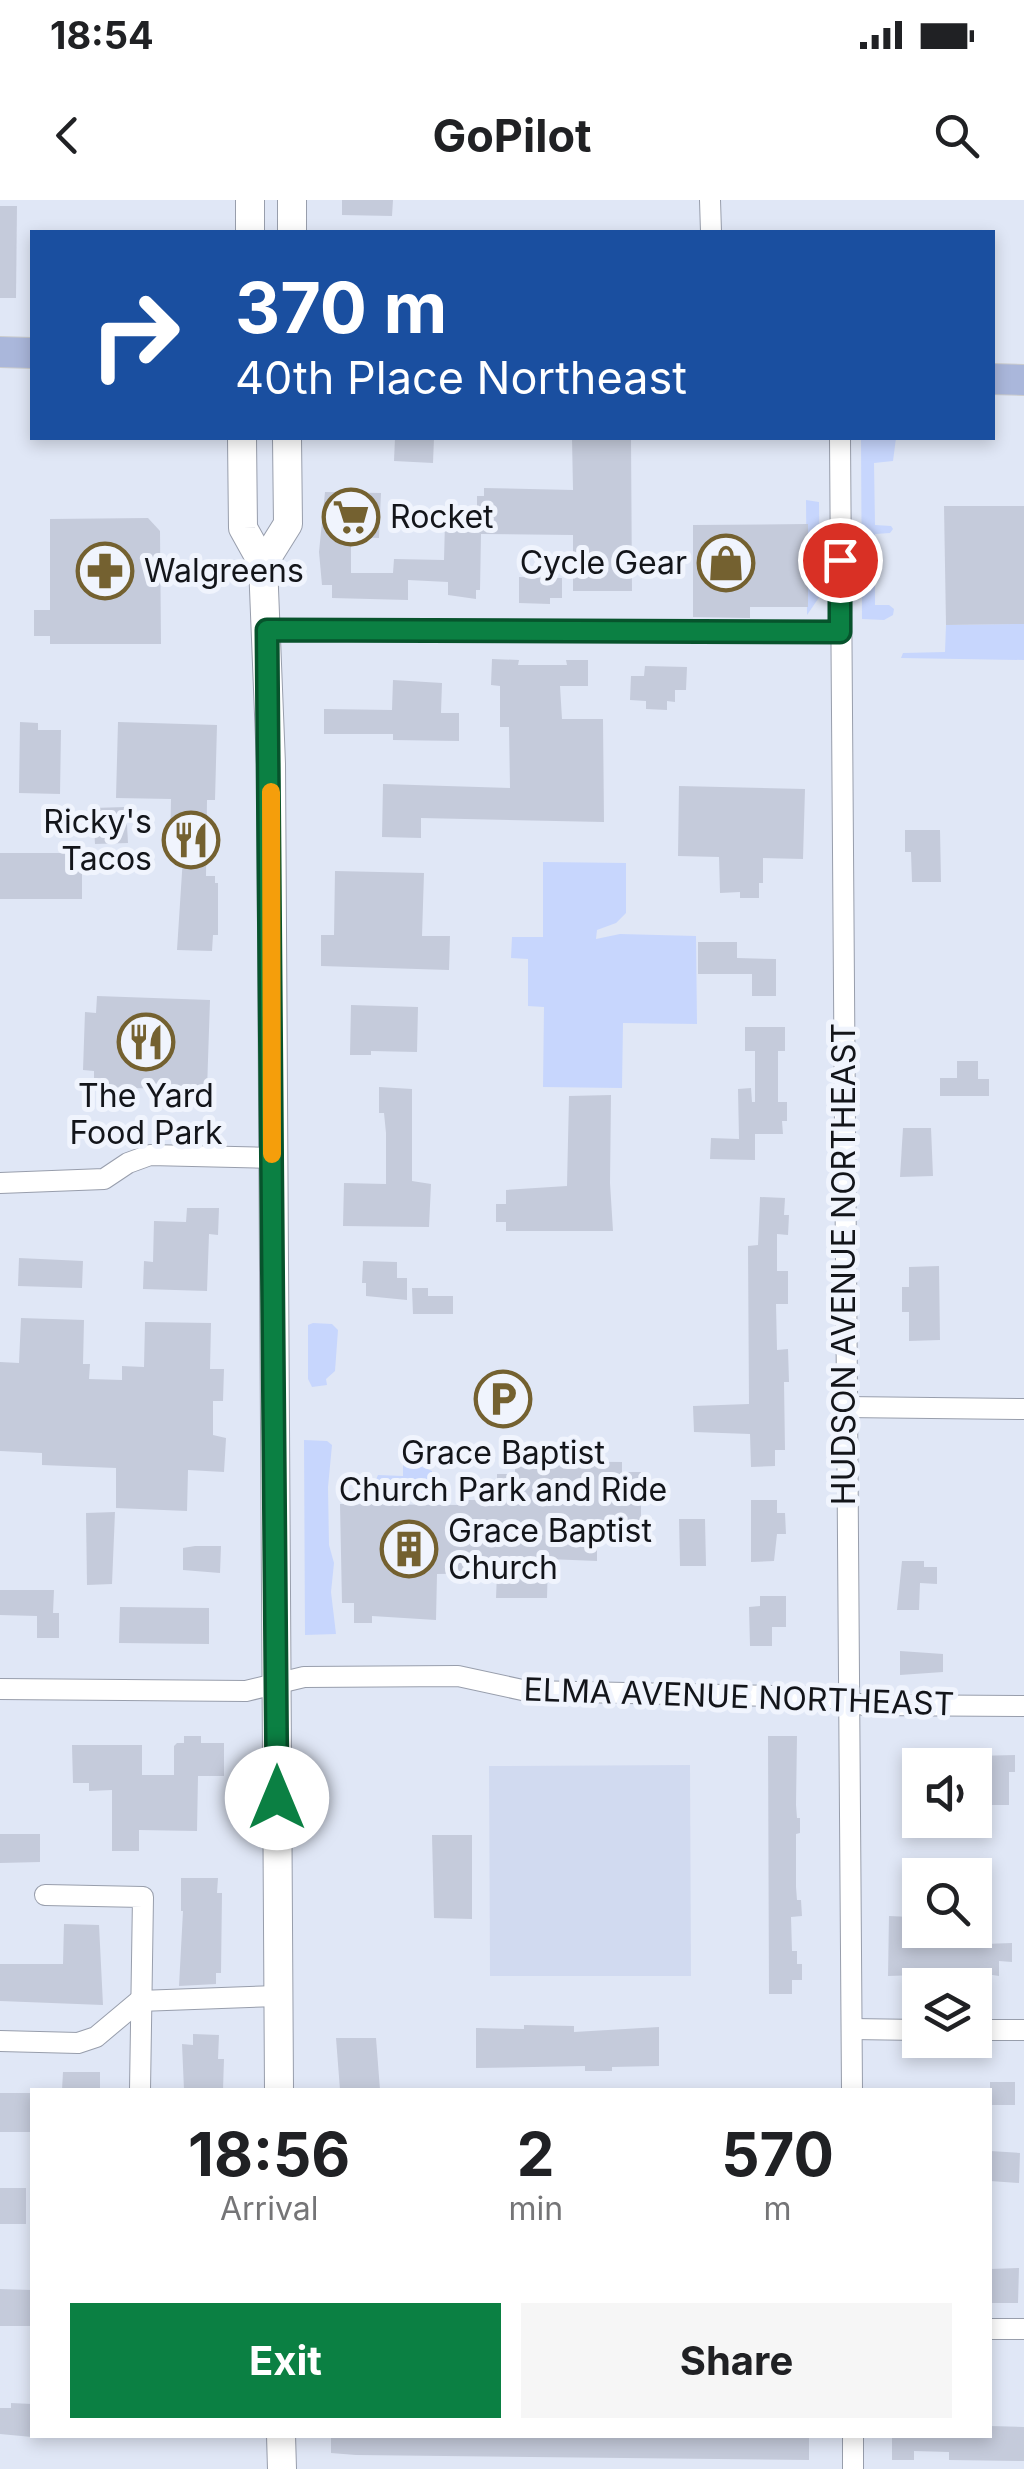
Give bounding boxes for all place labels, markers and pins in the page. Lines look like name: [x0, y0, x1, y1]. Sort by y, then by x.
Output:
supermarket icon: Rocket: [321, 487, 381, 547]
place label: Rocket: [390, 497, 494, 536]
pin: [798, 518, 883, 603]
shop icon: Cycle Gear: [696, 533, 756, 593]
pharmacy icon: Walgreens: [75, 541, 135, 601]
place label: Cycle Gear: [520, 543, 687, 582]
place label: Walgreens: [144, 551, 304, 590]
place label: Ricky's Tacos: [43, 802, 152, 878]
restaurant icon: Ricky's Tacos: [161, 810, 221, 870]
restaurant icon: The Yard Food Park: [116, 1012, 176, 1072]
place label: The Yard Food Park: [69, 1076, 223, 1152]
parking icon: Grace Baptist Church Park and Ride: [473, 1369, 533, 1429]
place label: Grace Baptist Church Park and Ride: [339, 1433, 667, 1509]
place label: Grace Baptist Church: [448, 1511, 652, 1587]
building icon: Grace Baptist Church: [379, 1519, 439, 1579]

